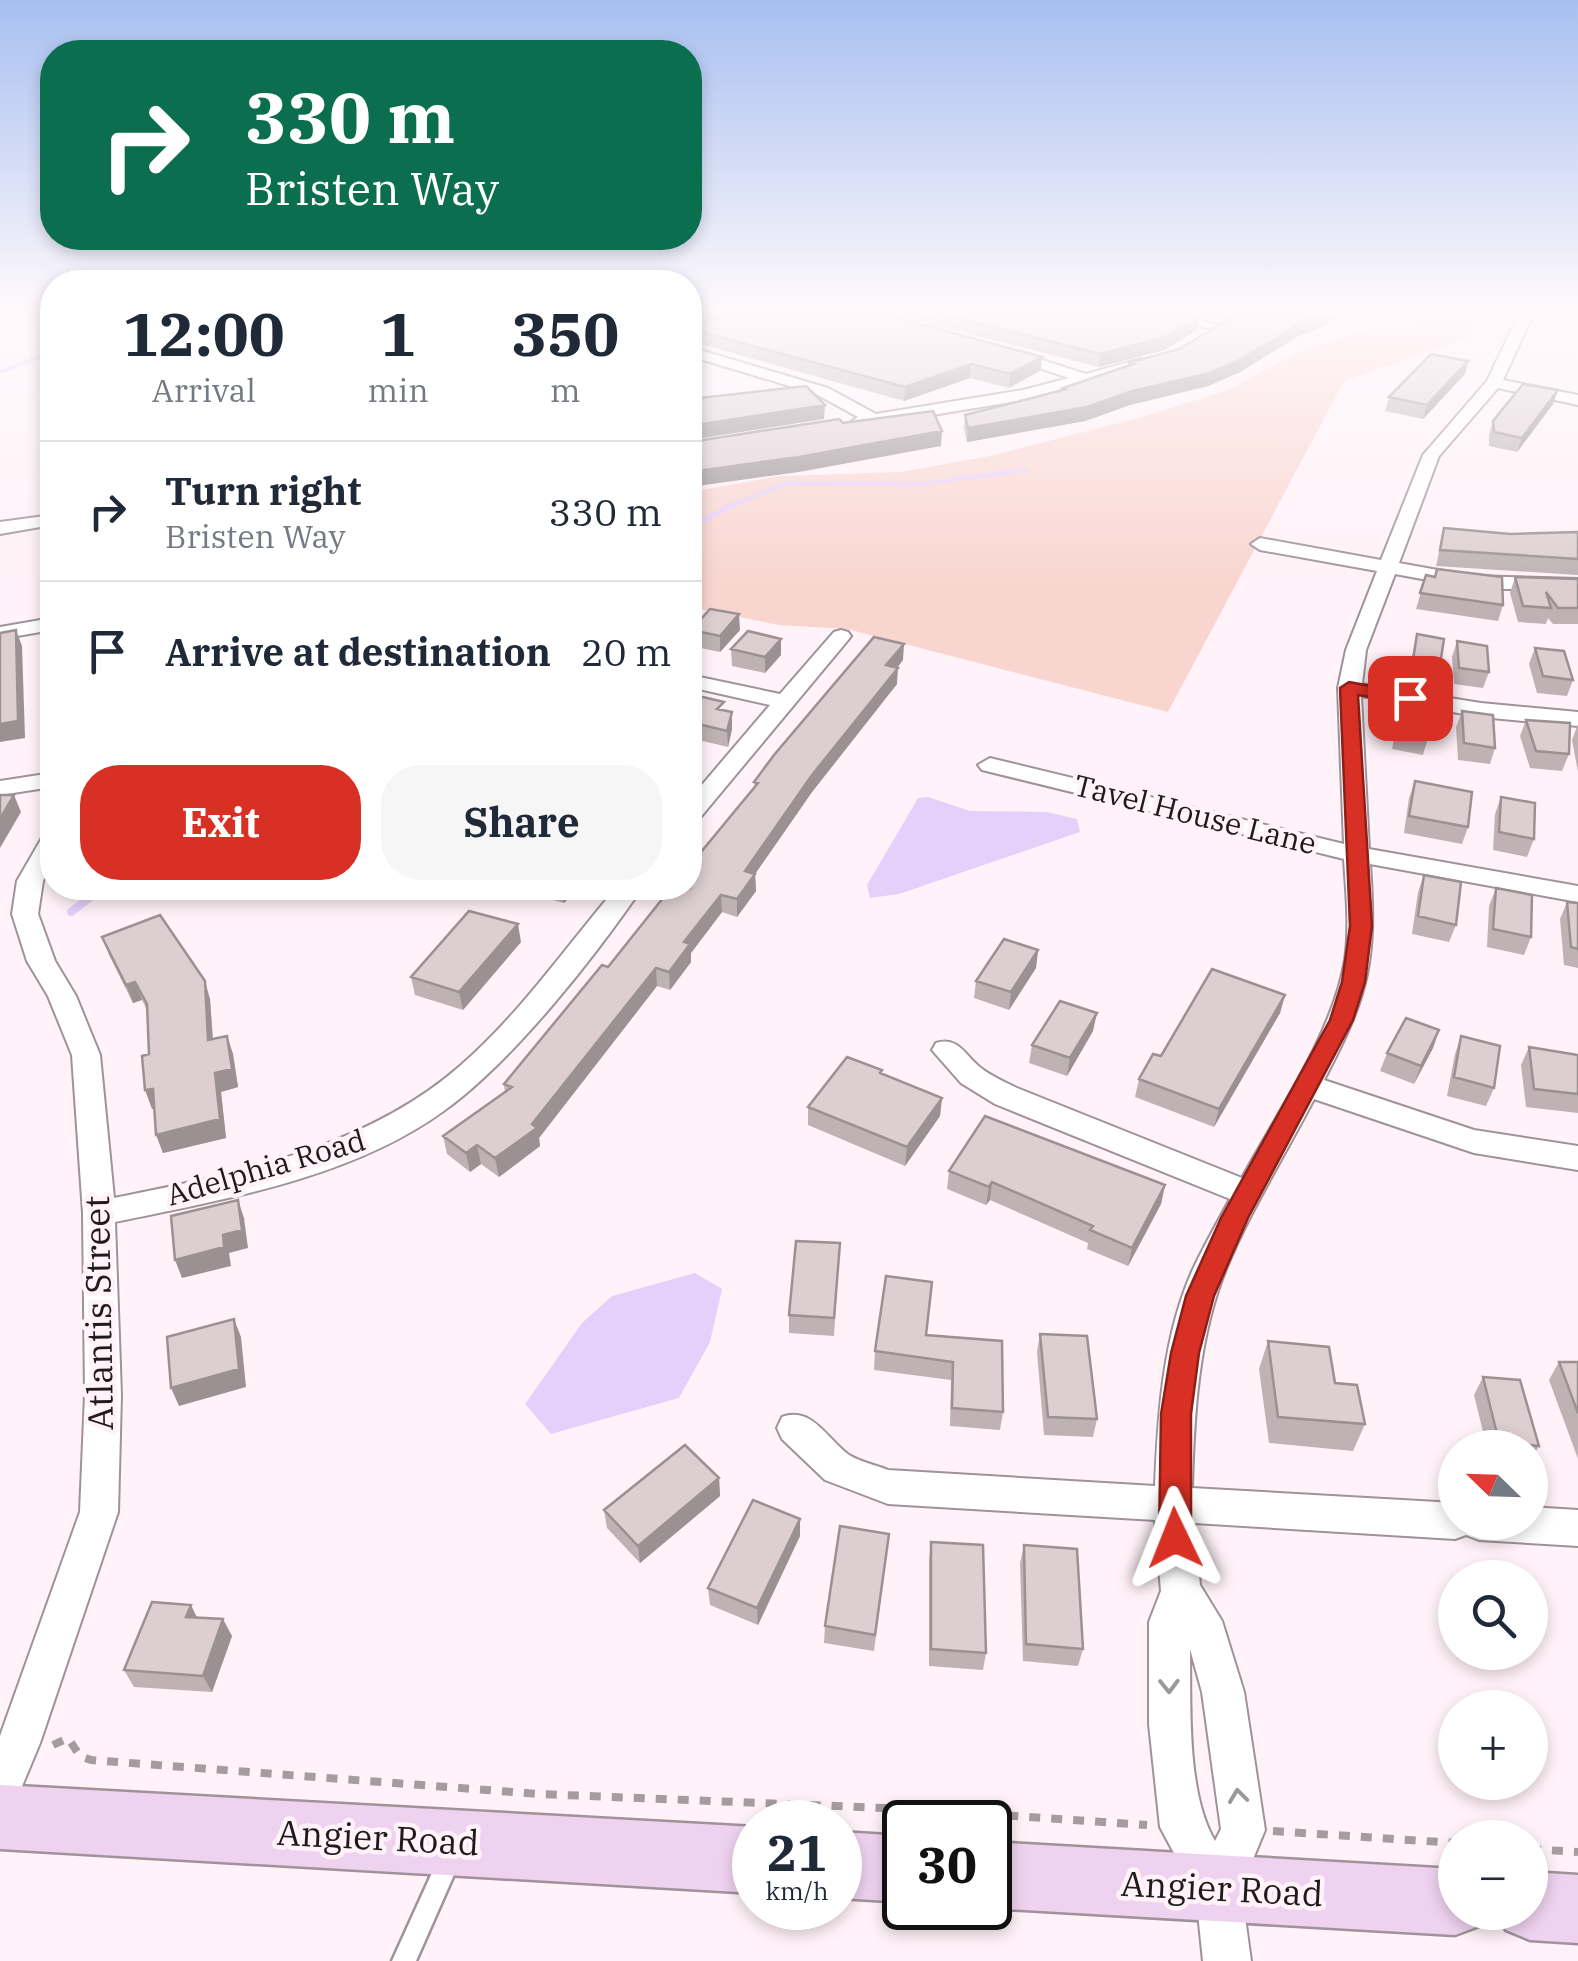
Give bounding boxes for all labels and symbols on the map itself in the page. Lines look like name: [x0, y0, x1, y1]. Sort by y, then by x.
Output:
pin: [1368, 656, 1453, 741]
street label: Tavel House Lane: [1070, 765, 1321, 863]
street label: Adelphia Road: [162, 1120, 370, 1214]
street label: Atlantis Street: [73, 1195, 123, 1431]
north arrow: [1438, 1430, 1548, 1540]
position arrow: [1123, 1486, 1227, 1590]
one-way arrow: [1158, 1679, 1179, 1695]
one-way arrow: [1229, 1788, 1250, 1805]
speed limit sign: 30: [882, 1800, 1012, 1930]
street label: Angier Road: [276, 1809, 480, 1865]
street label: Angier Road: [1120, 1860, 1324, 1916]

